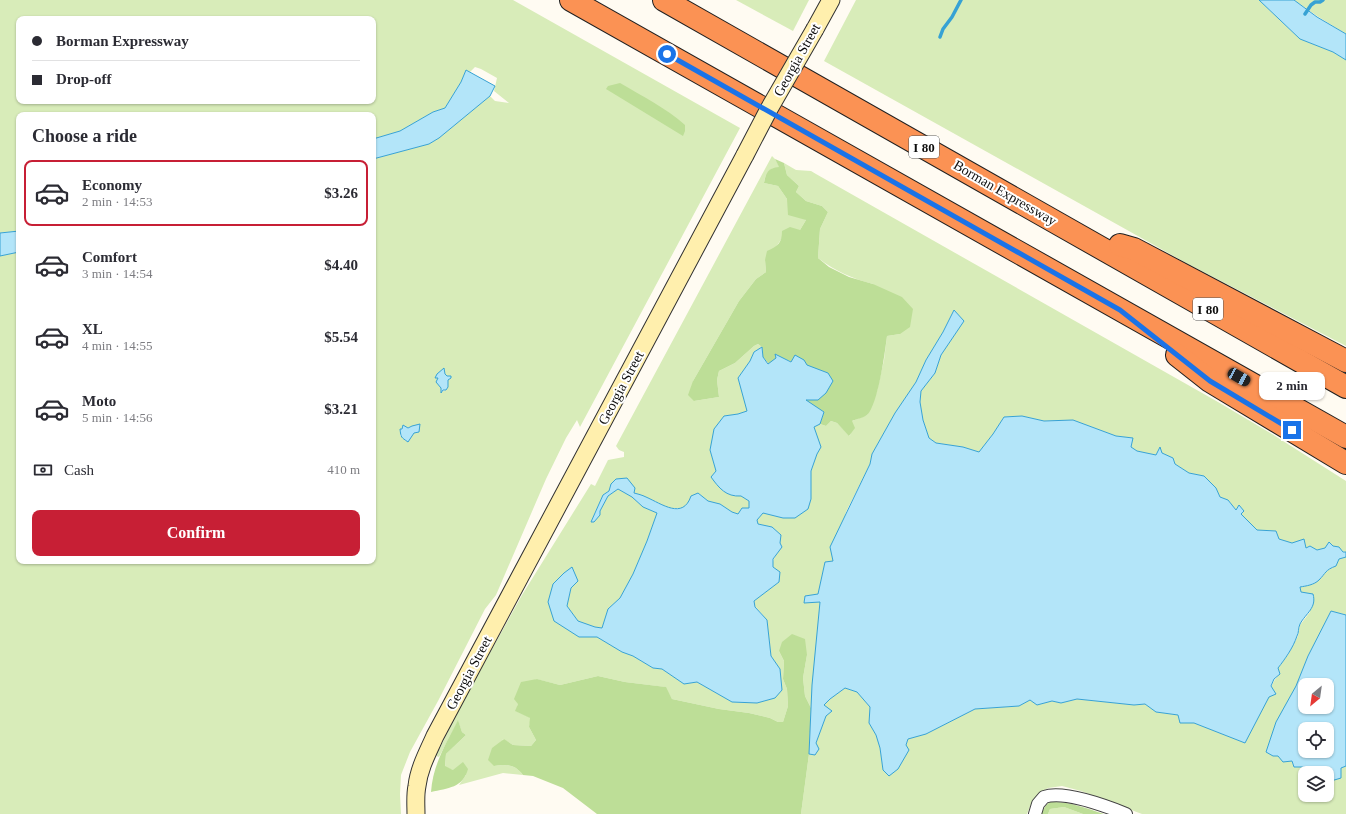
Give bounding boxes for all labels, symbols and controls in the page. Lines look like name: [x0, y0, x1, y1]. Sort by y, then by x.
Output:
street label: Georgia Street: [771, 21, 823, 99]
text: Borman Expressway: [56, 33, 189, 49]
route start: [658, 45, 676, 63]
text: Drop-off: [56, 71, 112, 87]
text: Choose a ride: [32, 126, 137, 146]
road number: I 80: [909, 136, 939, 158]
street label: Borman Expressway: [951, 157, 1059, 229]
icon: car: [34, 175, 70, 211]
text: Economy: [82, 177, 142, 193]
text: $3.26: [324, 185, 358, 201]
text: 2 min · 14:53: [82, 194, 152, 209]
icon: car: [34, 247, 70, 283]
text: Comfort: [82, 249, 137, 265]
text: $4.40: [324, 257, 358, 273]
text: 3 min · 14:54: [82, 266, 152, 281]
road number: I 80: [1193, 298, 1223, 320]
icon: car: [34, 319, 70, 355]
text: XL: [82, 321, 103, 337]
text: $5.54: [324, 329, 358, 345]
text: 4 min · 14:55: [82, 338, 152, 353]
street label: Georgia Street: [595, 349, 647, 427]
car: [1226, 366, 1252, 388]
callout: 2 min: [1259, 372, 1325, 400]
text: 2 min: [1276, 378, 1308, 393]
icon: car: [34, 391, 70, 427]
text: Moto: [82, 393, 116, 409]
text: $3.21: [324, 401, 358, 417]
text: 5 min · 14:56: [82, 410, 152, 425]
route end: [1283, 421, 1301, 439]
icon: cash: [32, 459, 54, 481]
text: Cash: [64, 462, 94, 478]
text: 410 m: [327, 462, 360, 477]
button: Confirm: [32, 510, 360, 556]
street label: Georgia Street: [443, 634, 495, 712]
north arrow: [1298, 678, 1334, 714]
map controls: [1298, 678, 1334, 802]
button: locate: [1298, 722, 1334, 758]
button: layers: [1298, 766, 1334, 802]

